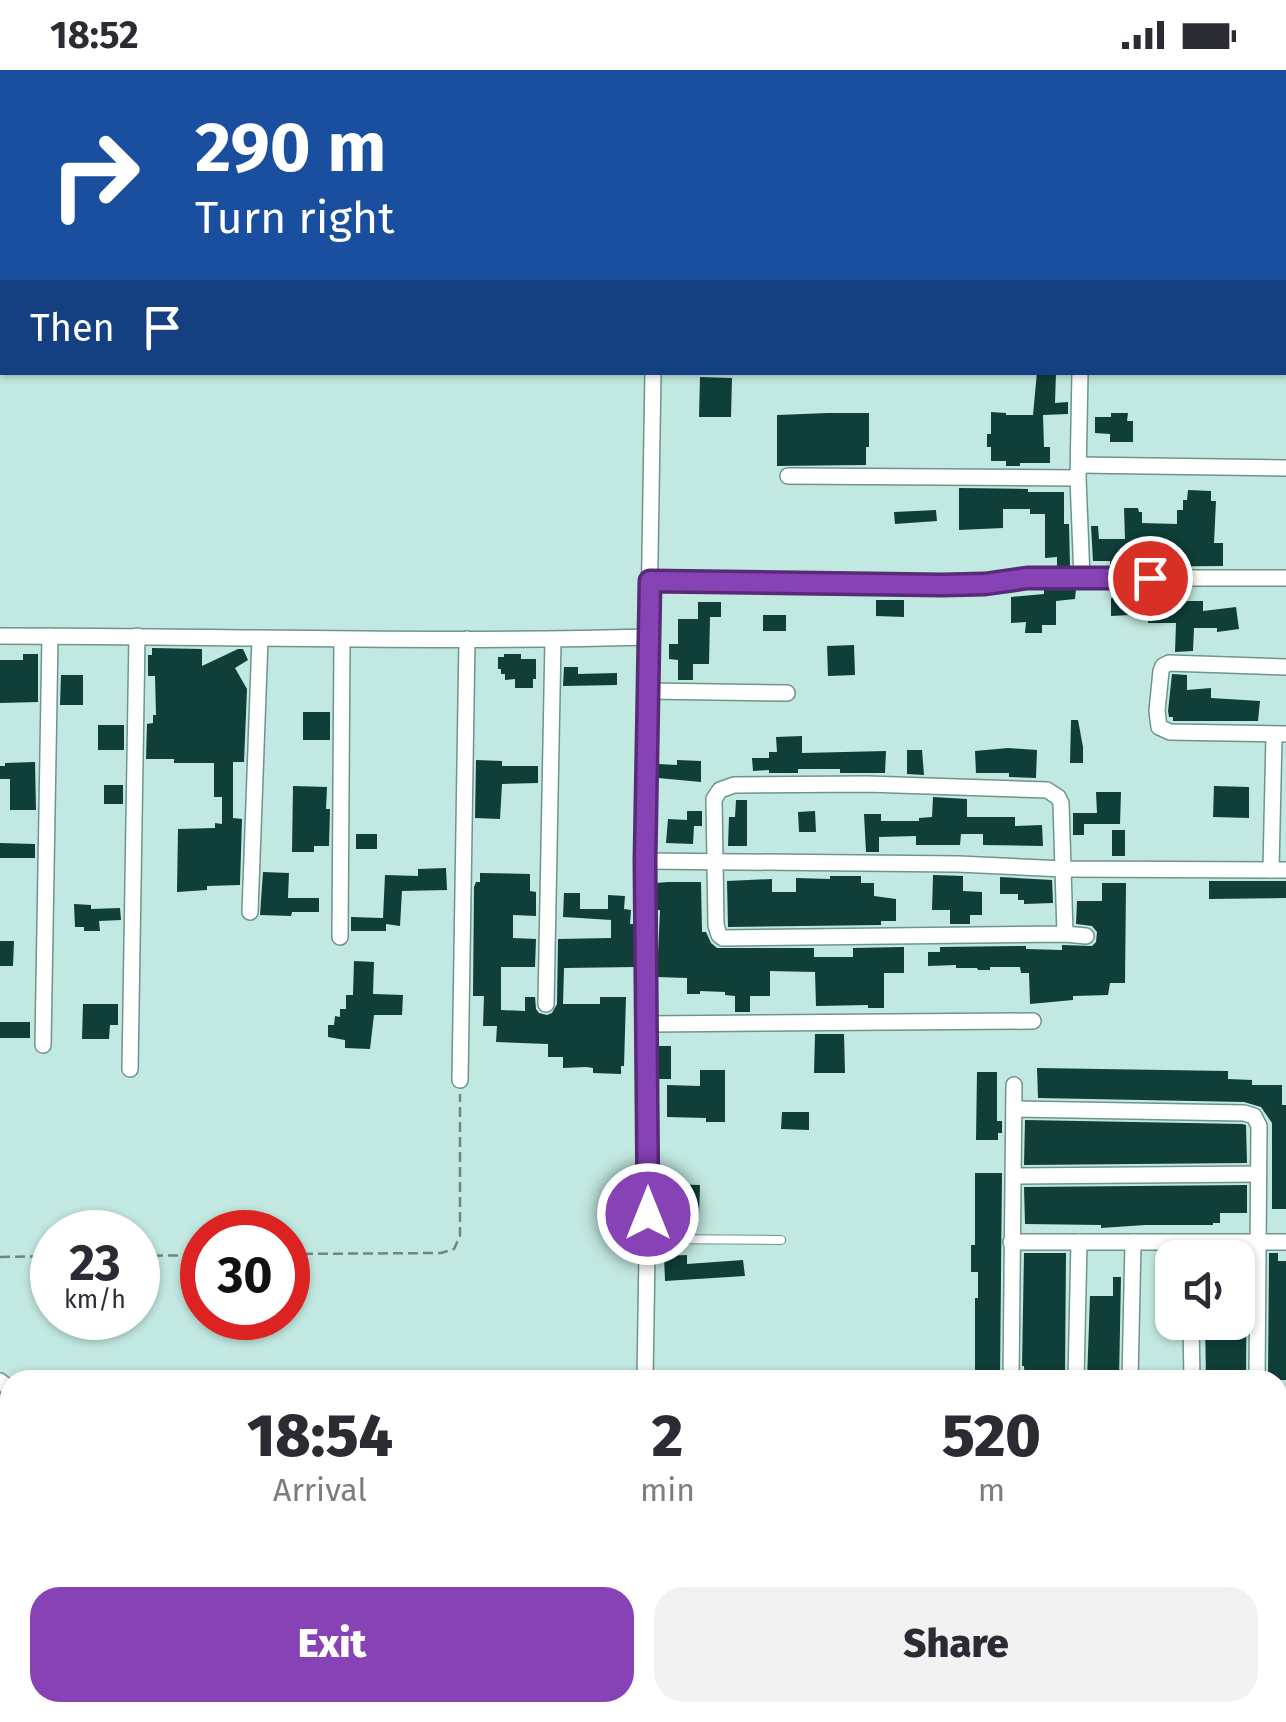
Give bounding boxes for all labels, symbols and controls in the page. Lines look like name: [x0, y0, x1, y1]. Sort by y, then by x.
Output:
text: 18:52: [50, 12, 139, 58]
text: 290 m: [195, 106, 386, 190]
icon: right: [30, 110, 160, 240]
text: Turn right: [195, 191, 394, 245]
icon: arrive: [135, 300, 190, 355]
text: Then: [30, 305, 115, 351]
pin: [1108, 536, 1193, 621]
icon: arrive: [1123, 551, 1178, 606]
position arrow: [596, 1162, 700, 1266]
speed limit sign: 30: [180, 1210, 310, 1340]
text: 23: [69, 1233, 121, 1293]
map controls: [1155, 1240, 1255, 1340]
button: sound: [1155, 1240, 1255, 1340]
text: km/h: [64, 1285, 126, 1315]
text: 18:54: [247, 1400, 393, 1472]
text: 2: [652, 1400, 683, 1472]
text: 520: [942, 1400, 1041, 1472]
text: Arrival: [273, 1471, 367, 1509]
text: min: [640, 1471, 695, 1509]
text: m: [978, 1471, 1005, 1509]
button: Exit: [30, 1587, 634, 1702]
button: Share: [654, 1587, 1258, 1702]

